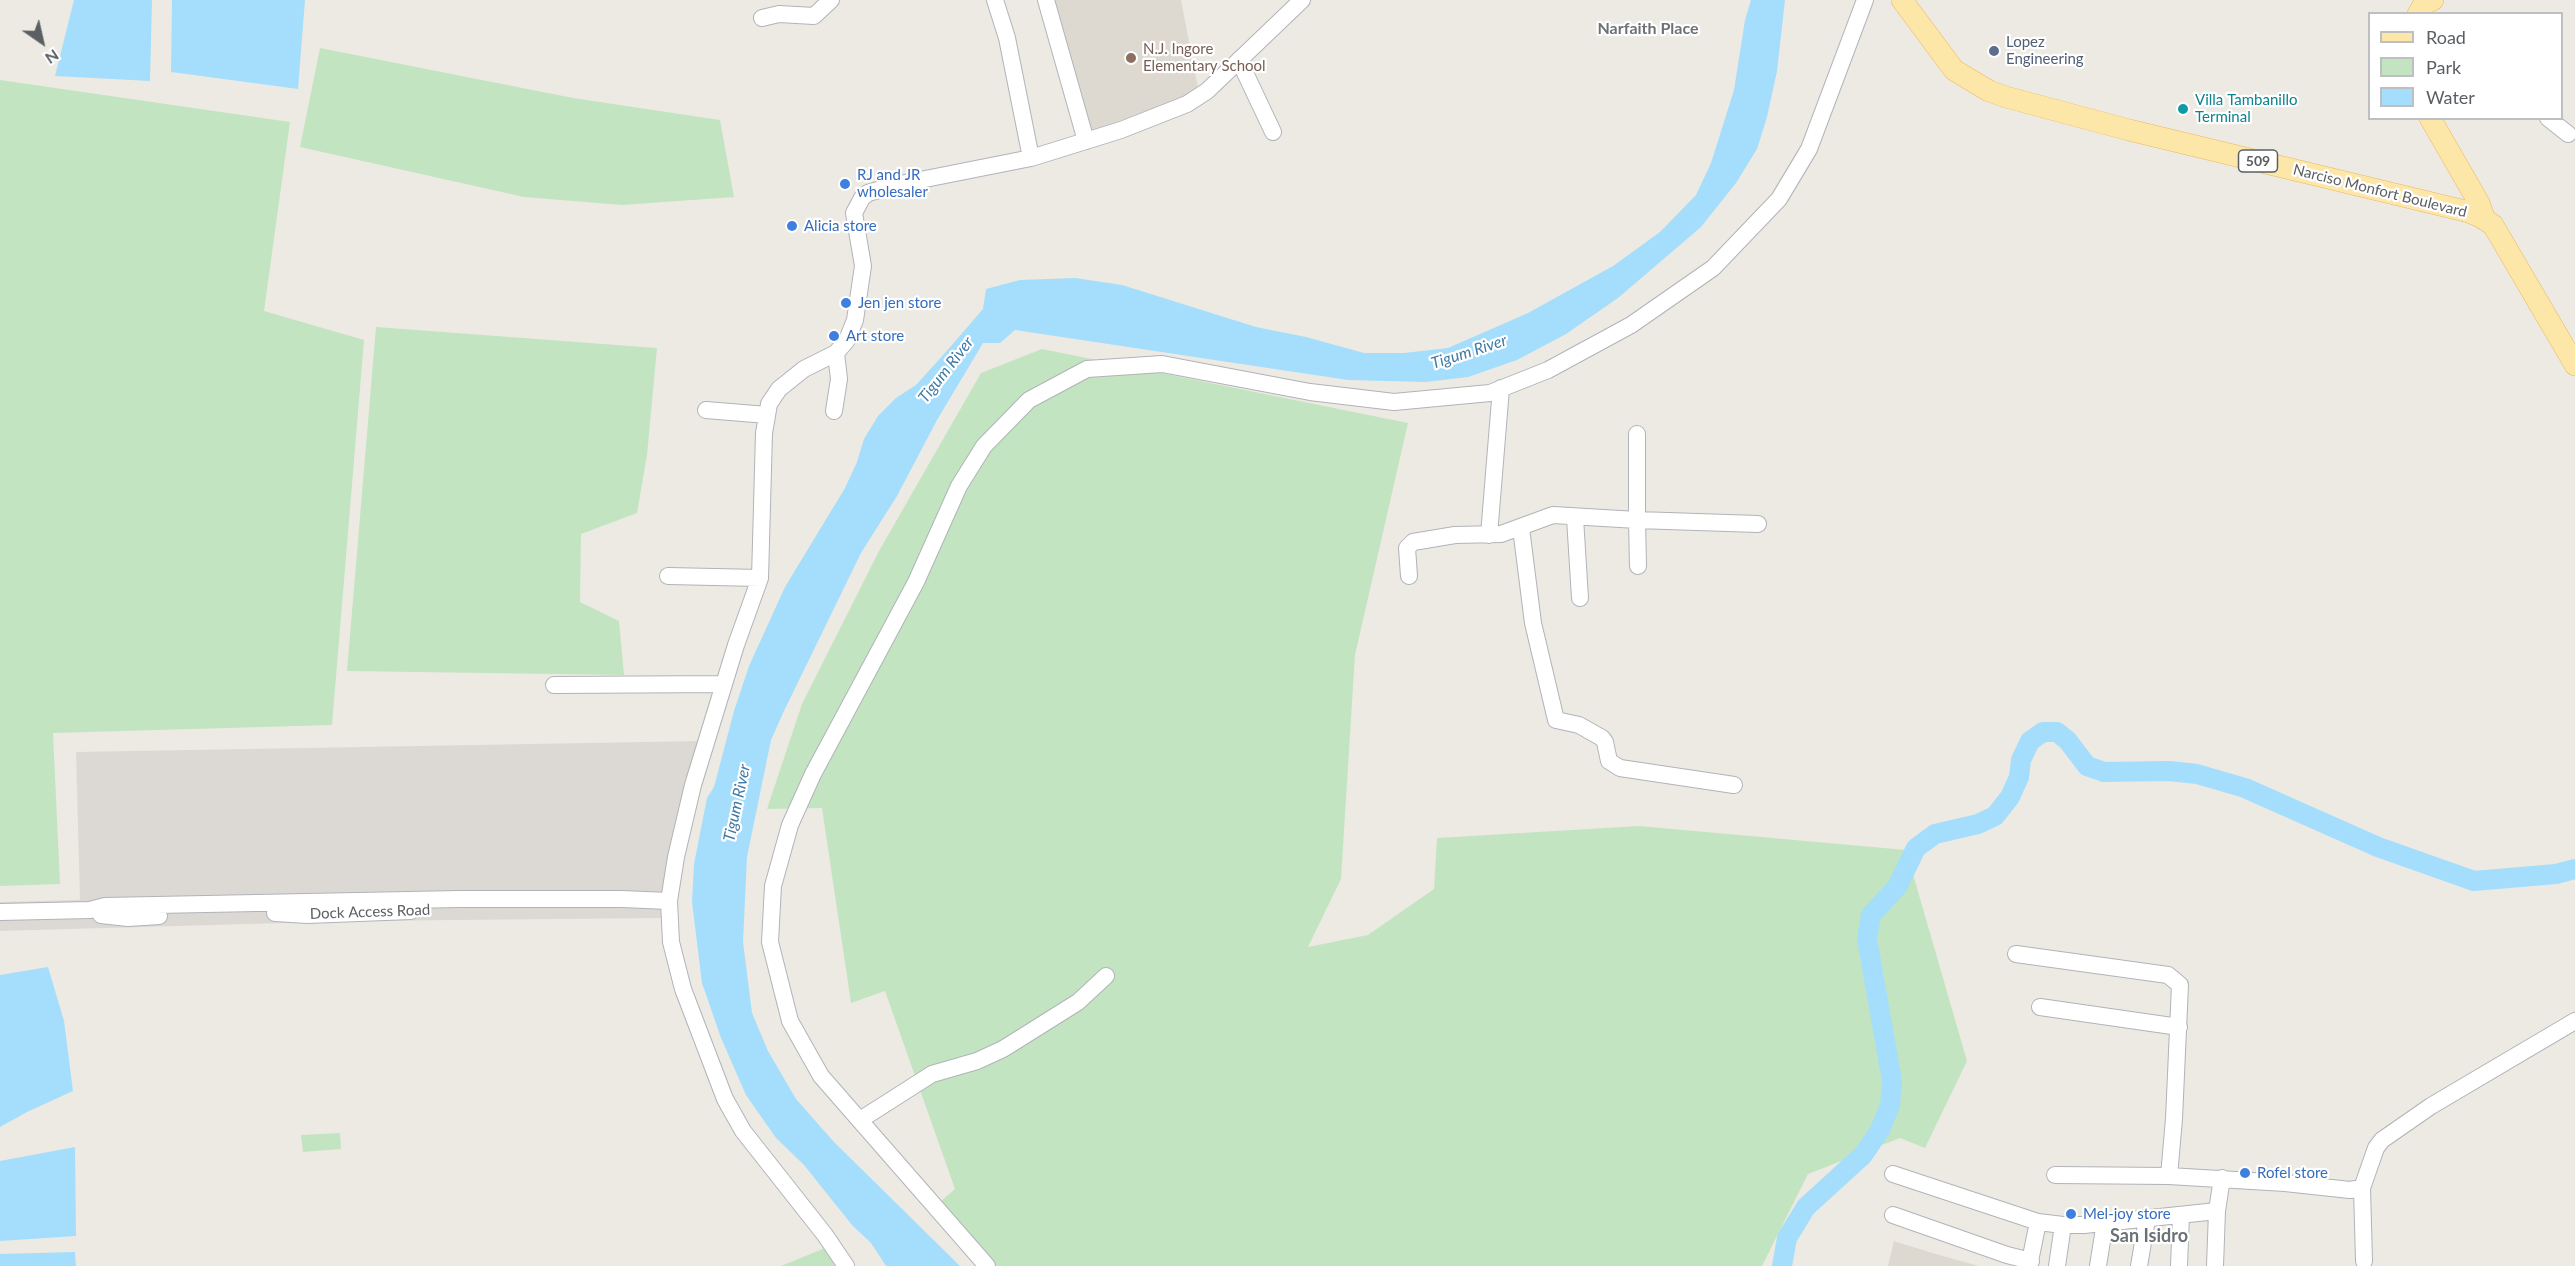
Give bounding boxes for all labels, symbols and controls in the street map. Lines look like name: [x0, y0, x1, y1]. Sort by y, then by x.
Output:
north arrow: [12, 12, 72, 72]
legend: [2368, 12, 2563, 120]
district label: Narfaith Place: [1597, 19, 1699, 39]
text: Road: [2426, 26, 2466, 48]
place label: Lopez Engineering: [2006, 33, 2084, 68]
place label: N.J. Ingore Elementary School: [1143, 40, 1266, 75]
marker: Lopez Engineering: [1987, 44, 2001, 58]
text: N: [42, 46, 63, 69]
marker: N.J. Ingore Elementary School: [1124, 51, 1138, 65]
text: Park: [2426, 56, 2461, 78]
text: Water: [2426, 86, 2475, 108]
place label: Villa Tambanillo Terminal: [2195, 91, 2297, 126]
marker: Villa Tambanillo Terminal: [2176, 102, 2190, 116]
road number: 509: [2238, 150, 2278, 172]
street label: Narciso Monfort Boulevard: [2291, 161, 2469, 221]
place label: RJ and JR wholesaler: [857, 166, 928, 201]
marker: RJ and JR wholesaler: [838, 177, 852, 191]
place label: Alicia store: [804, 217, 877, 235]
marker: Alicia store: [785, 219, 799, 233]
place label: Jen jen store: [858, 294, 941, 312]
marker: Jen jen store: [839, 296, 853, 310]
place label: Art store: [846, 327, 904, 345]
marker: Art store: [827, 329, 841, 343]
water label: Tigum River: [1429, 331, 1509, 373]
water label: Tigum River: [914, 333, 978, 407]
water label: Tigum River: [719, 763, 755, 843]
street label: Dock Access Road: [309, 901, 431, 923]
place label: Rofel store: [2257, 1164, 2328, 1182]
marker: Rofel store: [2238, 1166, 2252, 1180]
place label: Mel-joy store: [2083, 1205, 2171, 1223]
marker: Mel-joy store: [2064, 1207, 2078, 1221]
district label: San Isidro: [2110, 1225, 2188, 1247]

